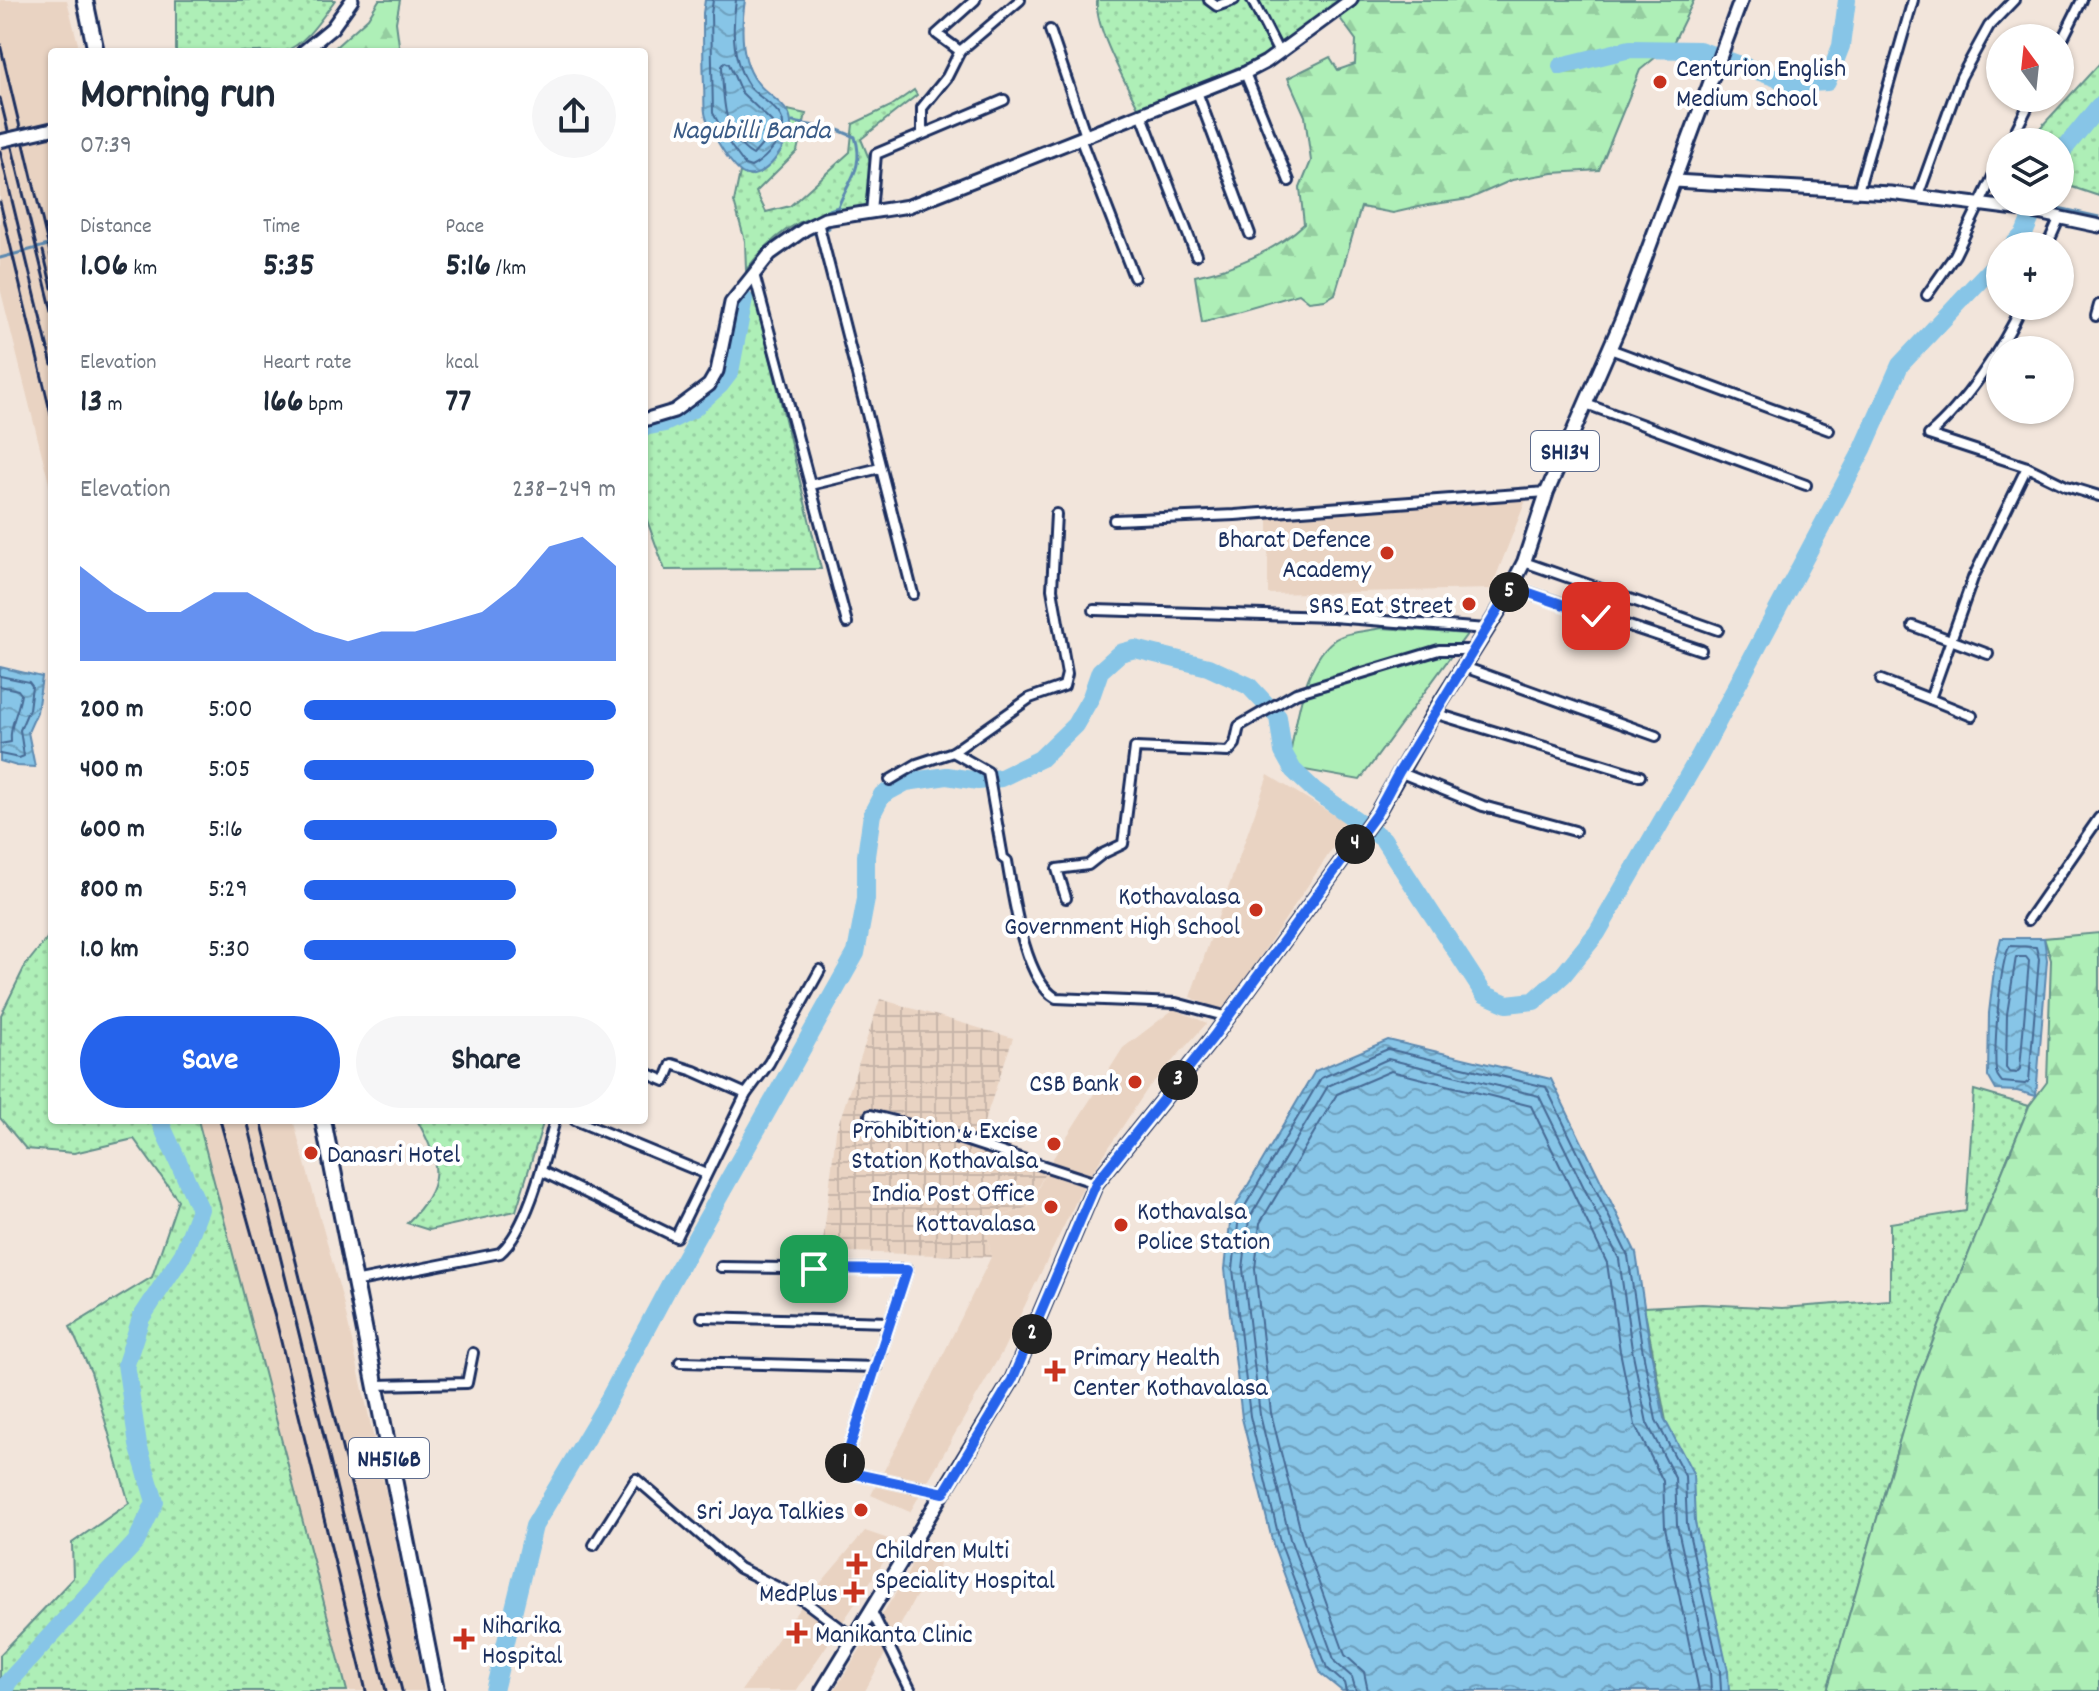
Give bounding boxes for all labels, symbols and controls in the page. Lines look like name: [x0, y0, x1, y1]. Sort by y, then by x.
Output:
north arrow: [1986, 24, 2074, 112]
map controls: [1986, 24, 2074, 424]
place label: Centurion English Medium School: [1676, 52, 1846, 119]
text: Morning run: [80, 66, 275, 129]
marker: Centurion English Medium School: [1651, 73, 1669, 91]
button: share: [532, 74, 616, 158]
water label: Nagubilli Banda: [671, 113, 832, 153]
text: 07:39: [80, 128, 132, 165]
button: layers: [1986, 128, 2074, 216]
text: Distance: [80, 212, 152, 243]
text: Time: [263, 212, 300, 243]
text: Pace: [445, 212, 484, 243]
button: +: [1986, 232, 2074, 320]
text: 1.06: [80, 243, 128, 292]
text: 5:35: [263, 243, 315, 292]
text: 5:16: [445, 243, 491, 292]
text: km: [128, 254, 157, 285]
text: /km: [491, 254, 526, 285]
button: −: [1986, 336, 2074, 424]
text: Elevation: [80, 348, 157, 379]
text: Heart rate: [263, 348, 352, 379]
text: kcal: [445, 348, 479, 379]
text: 13: [80, 379, 103, 428]
text: 166: [263, 379, 303, 428]
text: 77: [445, 379, 471, 428]
text: m: [103, 390, 123, 421]
text: bpm: [303, 390, 343, 421]
road number: SH134: [1531, 431, 1599, 471]
text: Elevation: [80, 472, 170, 509]
text: 238–249 m: [512, 472, 616, 509]
place label: Bharat Defence Academy: [1218, 523, 1371, 590]
marker: Bharat Defence Academy: [1378, 544, 1396, 562]
pin: 5: [1489, 572, 1529, 612]
text: 5: [1504, 576, 1514, 607]
pin: [1562, 582, 1630, 650]
place label: SRS Eat Street: [1309, 589, 1453, 626]
icon: check: [1574, 594, 1618, 638]
marker: SRS Eat Street: [1460, 595, 1478, 613]
text: 200 m: [80, 692, 144, 729]
text: 5:00: [208, 692, 253, 729]
text: 400 m: [80, 752, 143, 789]
text: 5:05: [208, 752, 251, 789]
text: 600 m: [80, 812, 145, 849]
text: 5:16: [208, 812, 243, 849]
pin: 4: [1335, 824, 1375, 864]
text: 4: [1350, 828, 1360, 859]
text: 800 m: [80, 872, 143, 909]
text: 5:29: [208, 872, 248, 909]
place label: Kothavalasa Government High School: [1004, 880, 1241, 947]
marker: Kothavalasa Government High School: [1247, 901, 1265, 919]
text: 1.0 km: [80, 932, 139, 969]
text: 5:30: [208, 932, 250, 969]
button: Save: [80, 1016, 340, 1108]
button: Share: [356, 1016, 616, 1108]
pin: 3: [1158, 1060, 1198, 1100]
text: 3: [1173, 1064, 1183, 1095]
place label: CSB Bank: [1029, 1067, 1119, 1104]
marker: CSB Bank: [1126, 1073, 1144, 1091]
place label: Prohibition & Excise Station Kothavalsa: [851, 1114, 1039, 1181]
marker: Prohibition & Excise Station Kothavalsa: [1045, 1135, 1063, 1153]
place label: Danasri Hotel: [327, 1138, 460, 1175]
marker: Danasri Hotel: [302, 1144, 320, 1162]
place label: India Post Office Kottavalasa: [872, 1177, 1036, 1244]
place label: Kothavalsa Police Station: [1137, 1195, 1270, 1262]
marker: India Post Office Kottavalasa: [1042, 1198, 1060, 1216]
marker: Kothavalsa Police Station: [1112, 1216, 1130, 1234]
pin: [780, 1235, 848, 1303]
icon: arrive: [792, 1247, 836, 1291]
pin: 2: [1012, 1314, 1052, 1354]
text: 2: [1027, 1318, 1037, 1349]
place label: Primary Health Center Kothavalasa: [1073, 1341, 1269, 1408]
marker: Primary Health Center Kothavalasa: [1044, 1360, 1066, 1382]
road number: NH516B: [349, 1438, 429, 1478]
pin: 1: [825, 1443, 865, 1483]
text: 1: [843, 1447, 847, 1478]
place label: Sri Jaya Talkies: [696, 1495, 845, 1532]
marker: Sri Jaya Talkies: [852, 1501, 870, 1519]
place label: Children Multi Speciality Hospital: [875, 1534, 1055, 1601]
marker: Children Multi Speciality Hospital: [846, 1553, 868, 1575]
place label: MedPlus: [759, 1577, 838, 1614]
marker: MedPlus: [845, 1583, 863, 1601]
place label: Niharika Hospital: [482, 1609, 563, 1676]
place label: Manikanta Clinic: [815, 1618, 973, 1655]
marker: Manikanta Clinic: [786, 1622, 808, 1644]
marker: Niharika Hospital: [453, 1628, 475, 1650]

